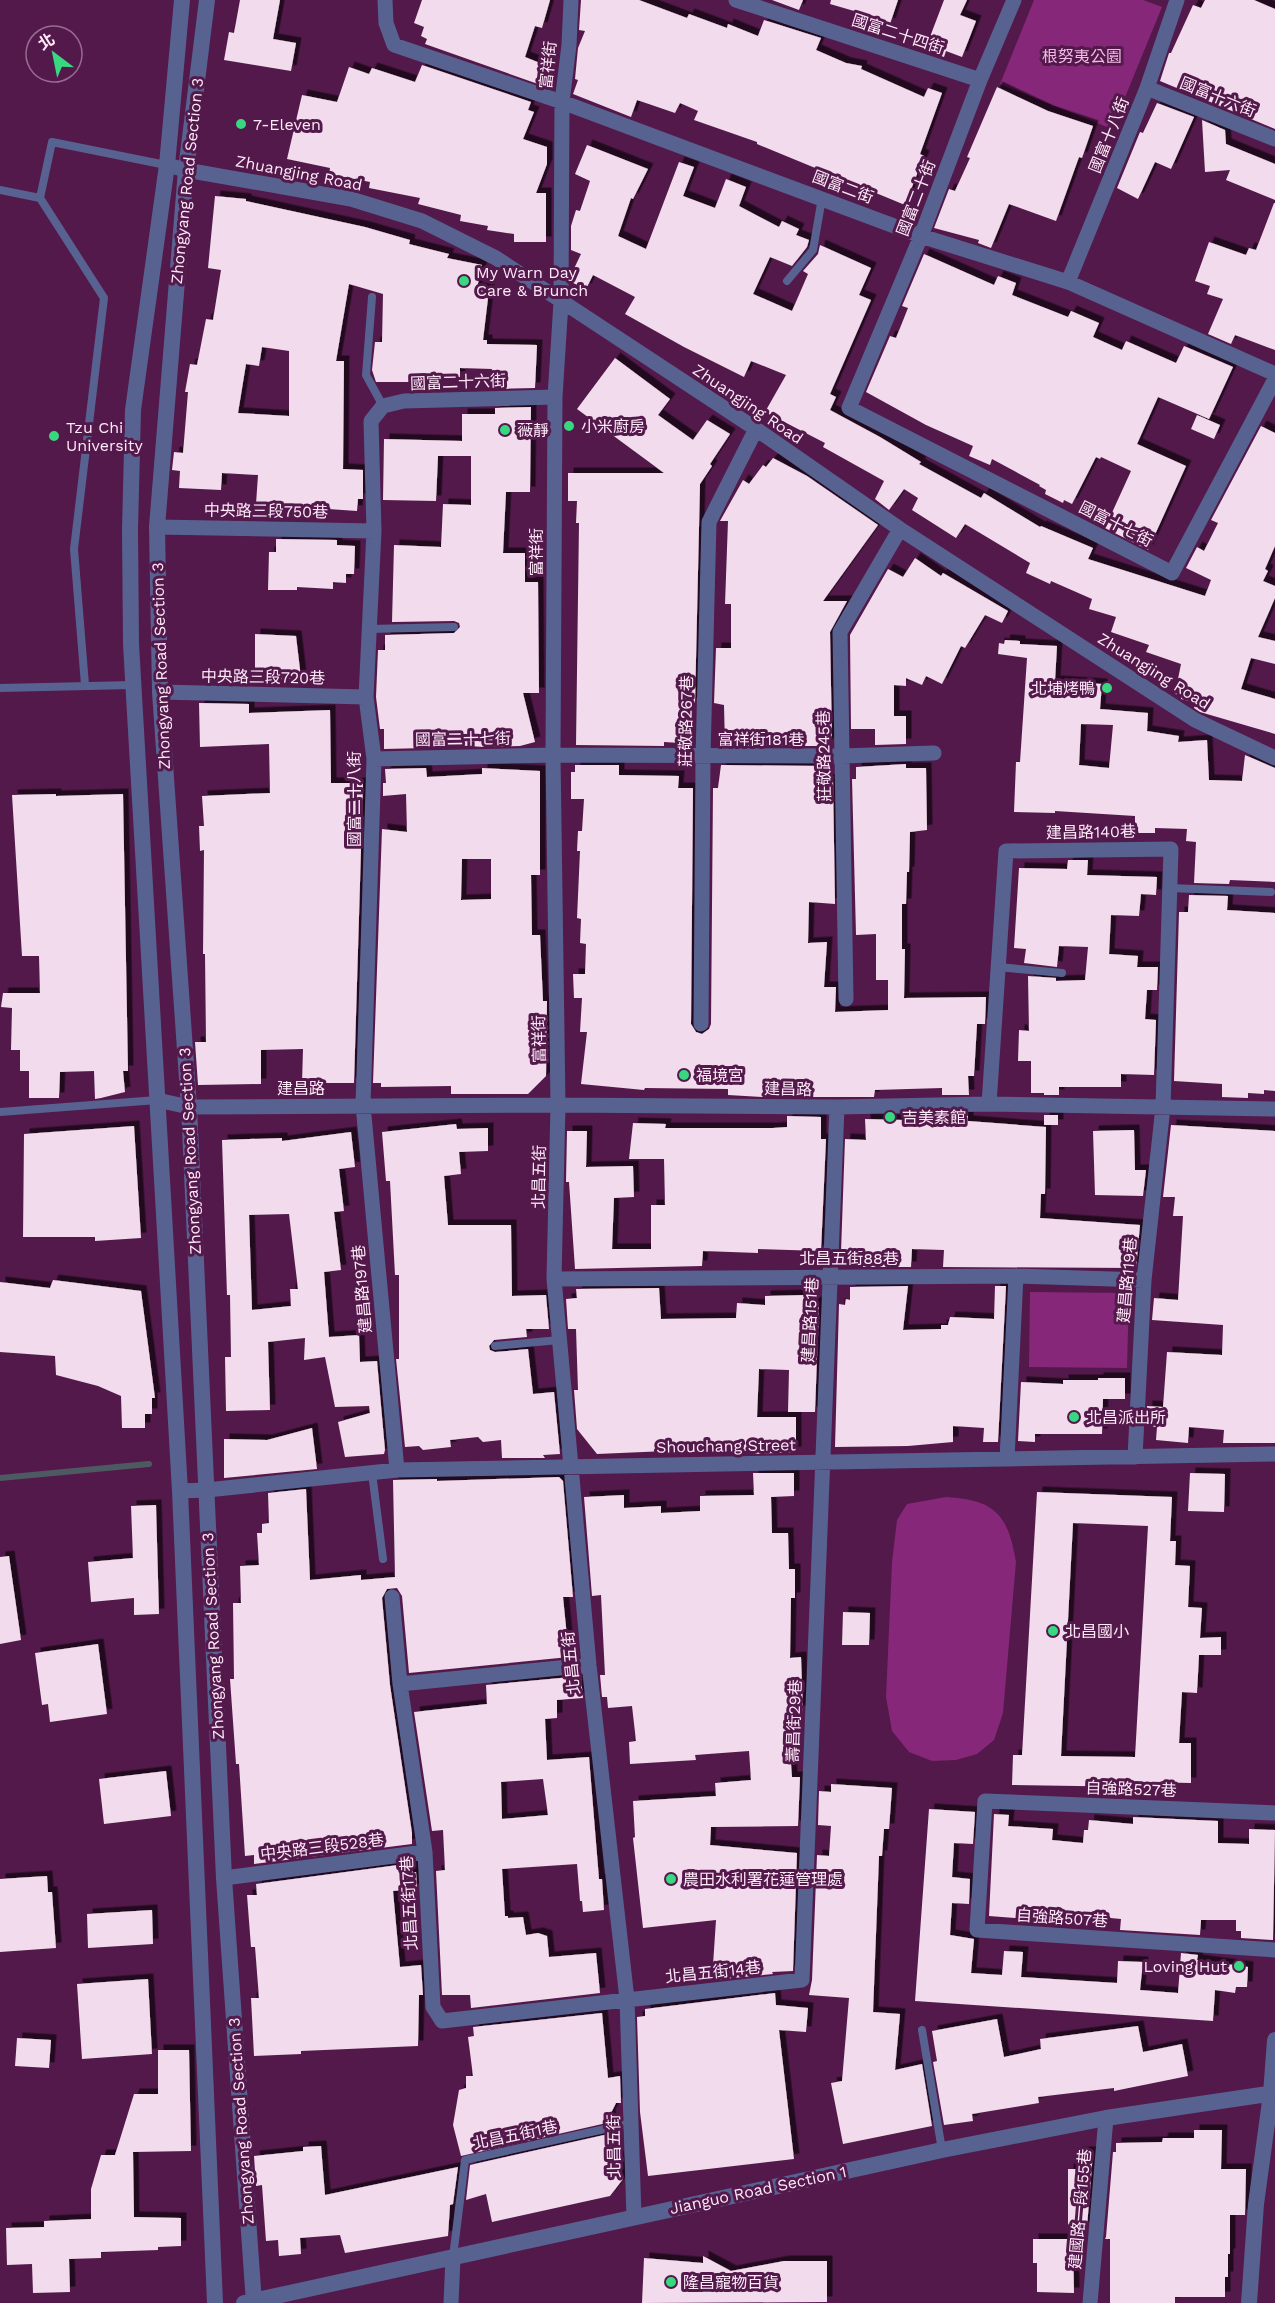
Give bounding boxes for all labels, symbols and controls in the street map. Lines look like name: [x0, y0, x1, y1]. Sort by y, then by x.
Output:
street label: 國富二十四街: [849, 10, 947, 58]
north arrow: [24, 24, 84, 84]
text: 北: [34, 29, 58, 54]
street label: 富祥街: [536, 40, 560, 90]
park label: 根努夷公園: [1042, 47, 1122, 66]
street label: 國富十六街: [1177, 73, 1259, 121]
street label: Zhongyang Road Section 3: [167, 77, 207, 285]
street label: 國富十八街: [1085, 94, 1133, 176]
place label: 7-Eleven: [253, 115, 321, 134]
marker: 7-Eleven: [234, 117, 248, 131]
street label: Zhuangjing Road: [234, 151, 364, 195]
street label: 國富二十街: [893, 157, 939, 239]
street label: 國富二街: [810, 167, 876, 207]
place label: My Warn Day Care & Brunch: [476, 263, 588, 300]
marker: My Warn Day Care & Brunch: [457, 274, 471, 288]
street label: Zhuangjing Road: [689, 360, 807, 448]
street label: 國富二十六街: [410, 371, 506, 393]
place label: 小米廚房: [581, 417, 645, 436]
place label: Tzu Chi University: [66, 418, 144, 455]
marker: 小米廚房: [562, 419, 576, 433]
place label: 薇靜: [517, 421, 549, 440]
marker: 薇靜: [498, 423, 512, 437]
marker: Tzu Chi University: [47, 429, 61, 443]
street label: 國富十七街: [1076, 497, 1156, 551]
street label: 中央路三段750巷: [204, 500, 328, 522]
street label: 富祥街: [527, 528, 546, 576]
street label: Zhongyang Road Section 3: [148, 562, 174, 770]
street label: Zhuangjing Road: [1094, 629, 1214, 713]
street label: 中央路三段720巷: [201, 666, 325, 688]
street label: 莊敬路267巷: [676, 675, 696, 767]
place label: 北埔烤鴨: [1031, 679, 1095, 698]
marker: 北埔烤鴨: [1100, 681, 1114, 695]
street label: 莊敬路245巷: [814, 710, 834, 802]
street label: 國富二十七街: [415, 729, 511, 749]
street label: 富祥街181巷: [718, 730, 804, 749]
street label: 國富二十八街: [345, 751, 364, 847]
street label: 建昌路140巷: [1046, 822, 1136, 842]
street label: 富祥街: [529, 1015, 549, 1063]
street label: Zhongyang Road Section 3: [175, 1047, 205, 1255]
place label: 福境宮: [696, 1066, 744, 1085]
marker: 福境宮: [677, 1068, 691, 1082]
street label: 建昌路: [277, 1079, 325, 1098]
street label: 建昌路: [764, 1079, 812, 1099]
place label: 吉美素館: [902, 1108, 966, 1127]
marker: 吉美素館: [883, 1110, 897, 1124]
street label: 北昌五街: [529, 1145, 549, 1209]
street label: 建昌路119巷: [1114, 1236, 1140, 1324]
street label: 建昌路197巷: [349, 1244, 375, 1334]
street label: 北昌五街88巷: [799, 1249, 899, 1268]
street label: 建昌路151巷: [798, 1277, 822, 1363]
place label: 北昌派出所: [1086, 1408, 1166, 1427]
marker: 北昌派出所: [1067, 1410, 1081, 1424]
street label: Shouchang Street: [656, 1435, 796, 1457]
street label: Zhongyang Road Section 3: [198, 1532, 228, 1740]
place label: 北昌國小: [1065, 1622, 1129, 1641]
marker: 北昌國小: [1046, 1624, 1060, 1638]
street label: 北昌五街: [558, 1630, 584, 1696]
street label: 壽昌街29巷: [783, 1679, 805, 1763]
street label: 自強路527巷: [1085, 1778, 1177, 1800]
street label: 中央路三段528巷: [259, 1830, 385, 1864]
street label: 北昌五街17巷: [397, 1855, 421, 1951]
place label: 農田水利署花蓮管理處: [683, 1870, 843, 1889]
marker: 農田水利署花蓮管理處: [664, 1872, 678, 1886]
street label: 自強路507巷: [1015, 1905, 1109, 1931]
place label: Loving Hut: [1143, 1957, 1227, 1976]
street label: 北昌五街14巷: [664, 1958, 762, 1986]
marker: Loving Hut: [1232, 1959, 1246, 1973]
street label: Zhongyang Road Section 3: [224, 2017, 258, 2225]
street label: 北昌五街: [604, 2114, 624, 2178]
street label: 北昌五街1巷: [471, 2117, 559, 2153]
street label: 建國路一段155巷: [1065, 2148, 1095, 2270]
street label: Jianguo Road Section 1: [668, 2162, 848, 2218]
place label: 隆昌寵物百貨: [683, 2273, 779, 2292]
marker: 隆昌寵物百貨: [664, 2275, 678, 2289]

